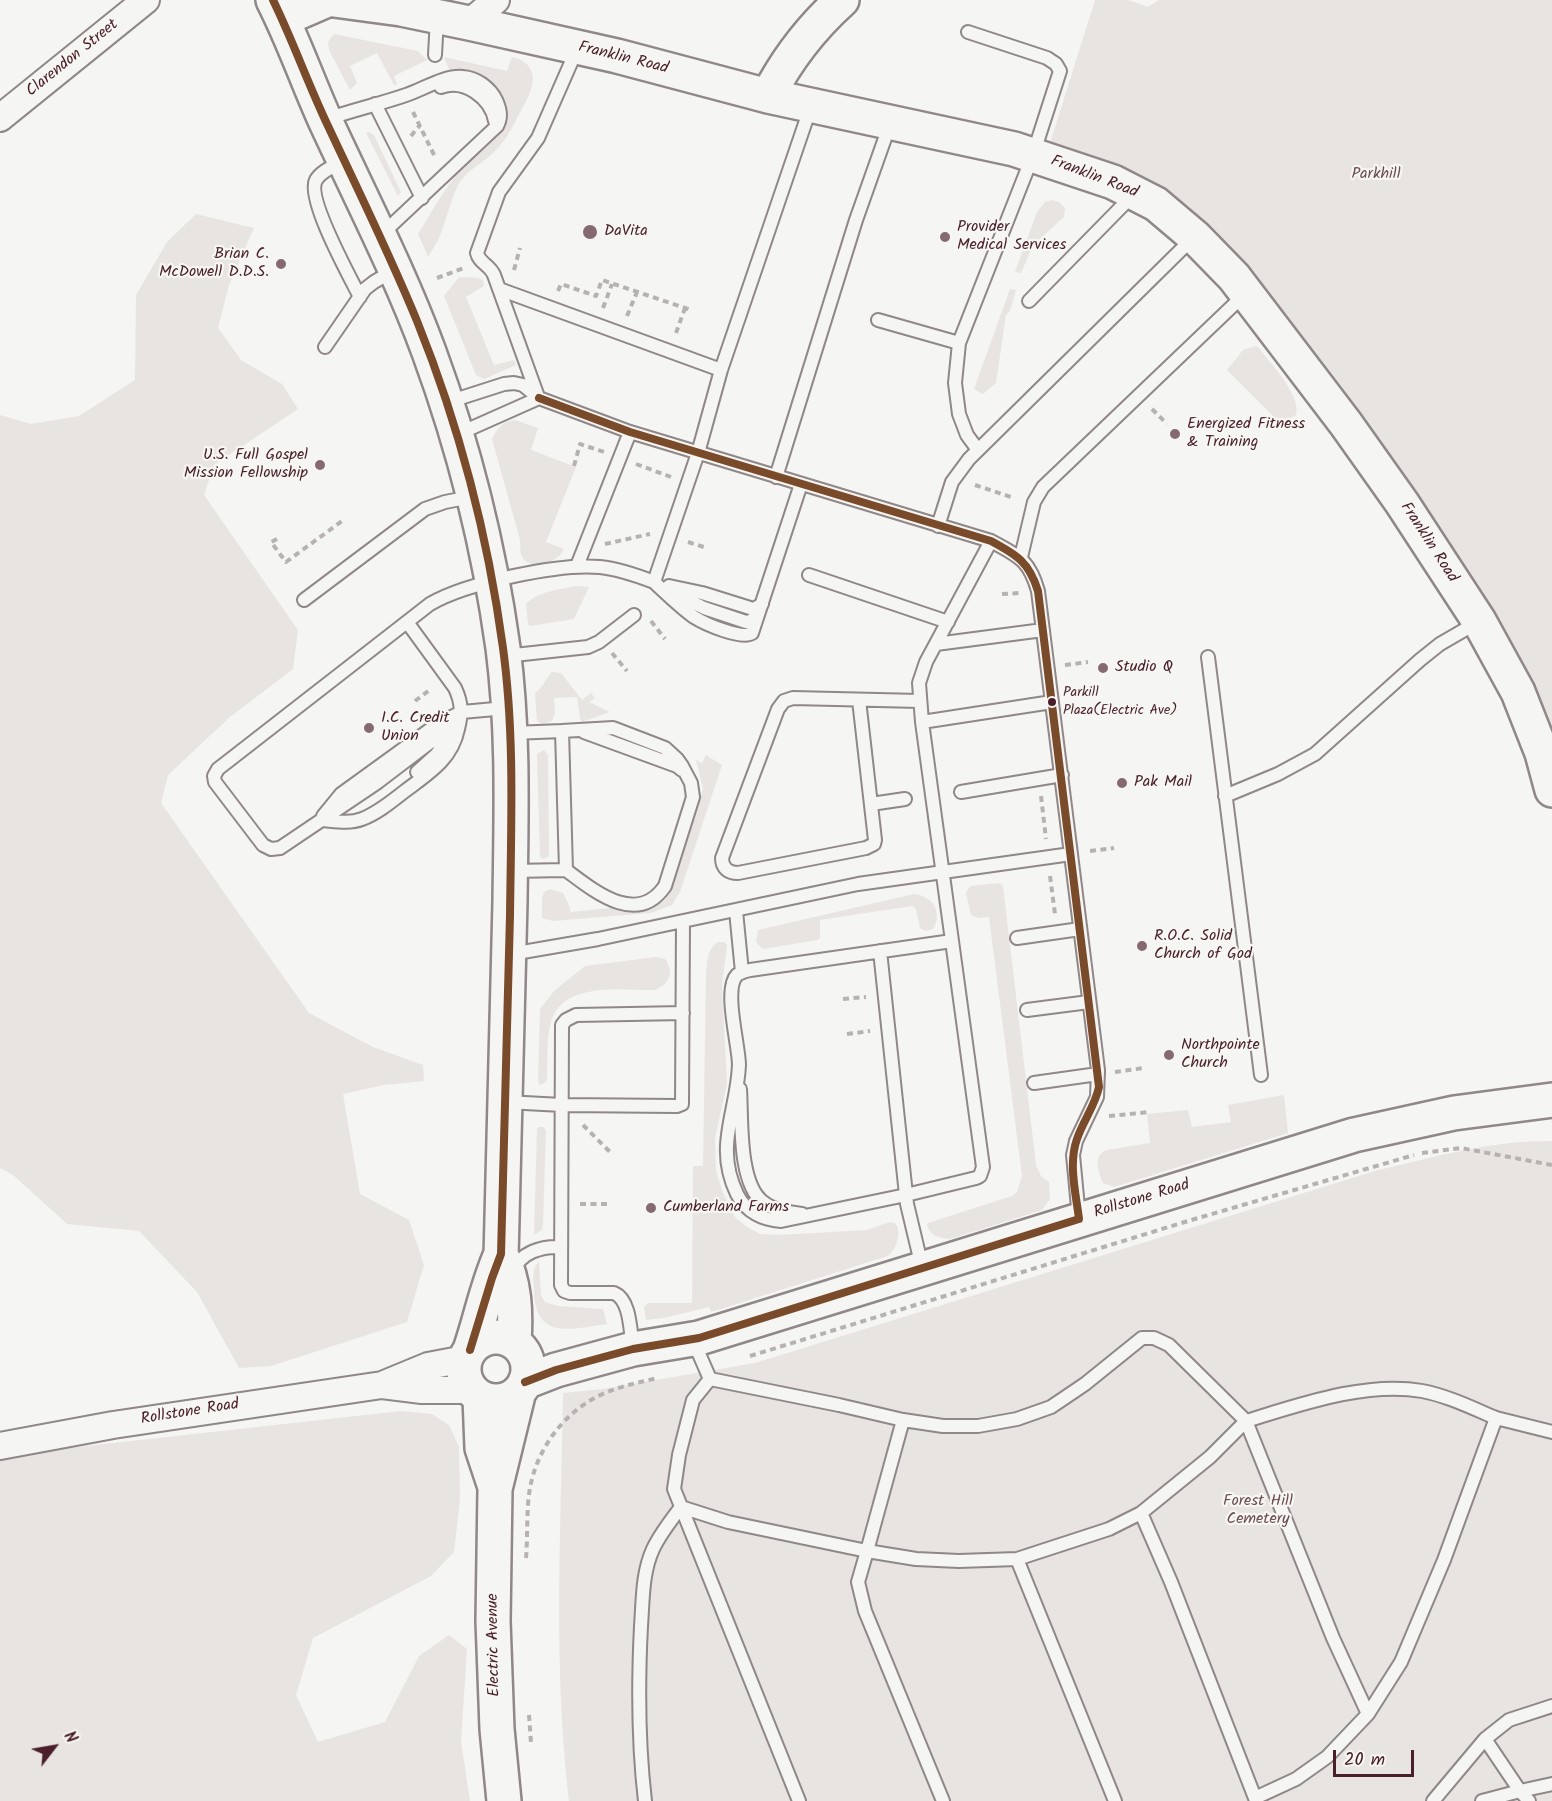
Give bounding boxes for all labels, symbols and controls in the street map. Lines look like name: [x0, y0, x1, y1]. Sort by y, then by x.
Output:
street label: Clarendon Street: [23, 16, 123, 102]
street label: Franklin Road: [576, 39, 670, 79]
street label: Franklin Road: [1048, 153, 1140, 203]
park label: Parkhill: [1351, 165, 1401, 185]
place label: Provider Medical Services: [957, 218, 1066, 256]
place label: DaVita: [604, 222, 648, 242]
marker: DaVita: [581, 223, 599, 241]
marker: Provider Medical Services: [938, 230, 952, 244]
place label: Brian C. McDowell D.D.S.: [159, 245, 269, 283]
marker: Brian C. McDowell D.D.S.: [274, 257, 288, 271]
place label: Energized Fitness & Training: [1187, 415, 1305, 453]
marker: Energized Fitness & Training: [1168, 427, 1182, 441]
place label: U.S. Full Gospel Mission Fellowship: [184, 446, 308, 484]
marker: U.S. Full Gospel Mission Fellowship: [313, 458, 327, 472]
street label: Franklin Road: [1395, 499, 1461, 587]
place label: Studio Q: [1115, 658, 1173, 678]
marker: Studio Q: [1096, 661, 1110, 675]
place label: Parkill Plaza(Electric Ave): [1063, 686, 1177, 718]
marker: Parkill Plaza(Electric Ave): [1046, 696, 1058, 708]
place label: I.C. Credit Union: [381, 709, 450, 747]
marker: I.C. Credit Union: [362, 721, 376, 735]
place label: Pak Mail: [1134, 773, 1192, 793]
marker: Pak Mail: [1115, 776, 1129, 790]
place label: R.O.C. Solid Church of God: [1154, 927, 1252, 965]
marker: R.O.C. Solid Church of God: [1135, 939, 1149, 953]
place label: Northpointe Church: [1181, 1036, 1260, 1074]
marker: Northpointe Church: [1162, 1048, 1176, 1062]
street label: Rollstone Road: [1092, 1176, 1192, 1224]
place label: Cumberland Farms: [663, 1198, 789, 1218]
marker: Cumberland Farms: [644, 1201, 658, 1215]
street label: Rollstone Road: [140, 1396, 240, 1430]
park label: Forest Hill Cemetery: [1223, 1492, 1293, 1530]
street label: Electric Avenue: [484, 1593, 506, 1697]
north arrow: [24, 1717, 84, 1777]
text: N: [57, 1727, 83, 1748]
scale bar: [1336, 1738, 1417, 1776]
text: 20 m: [1344, 1746, 1385, 1775]

